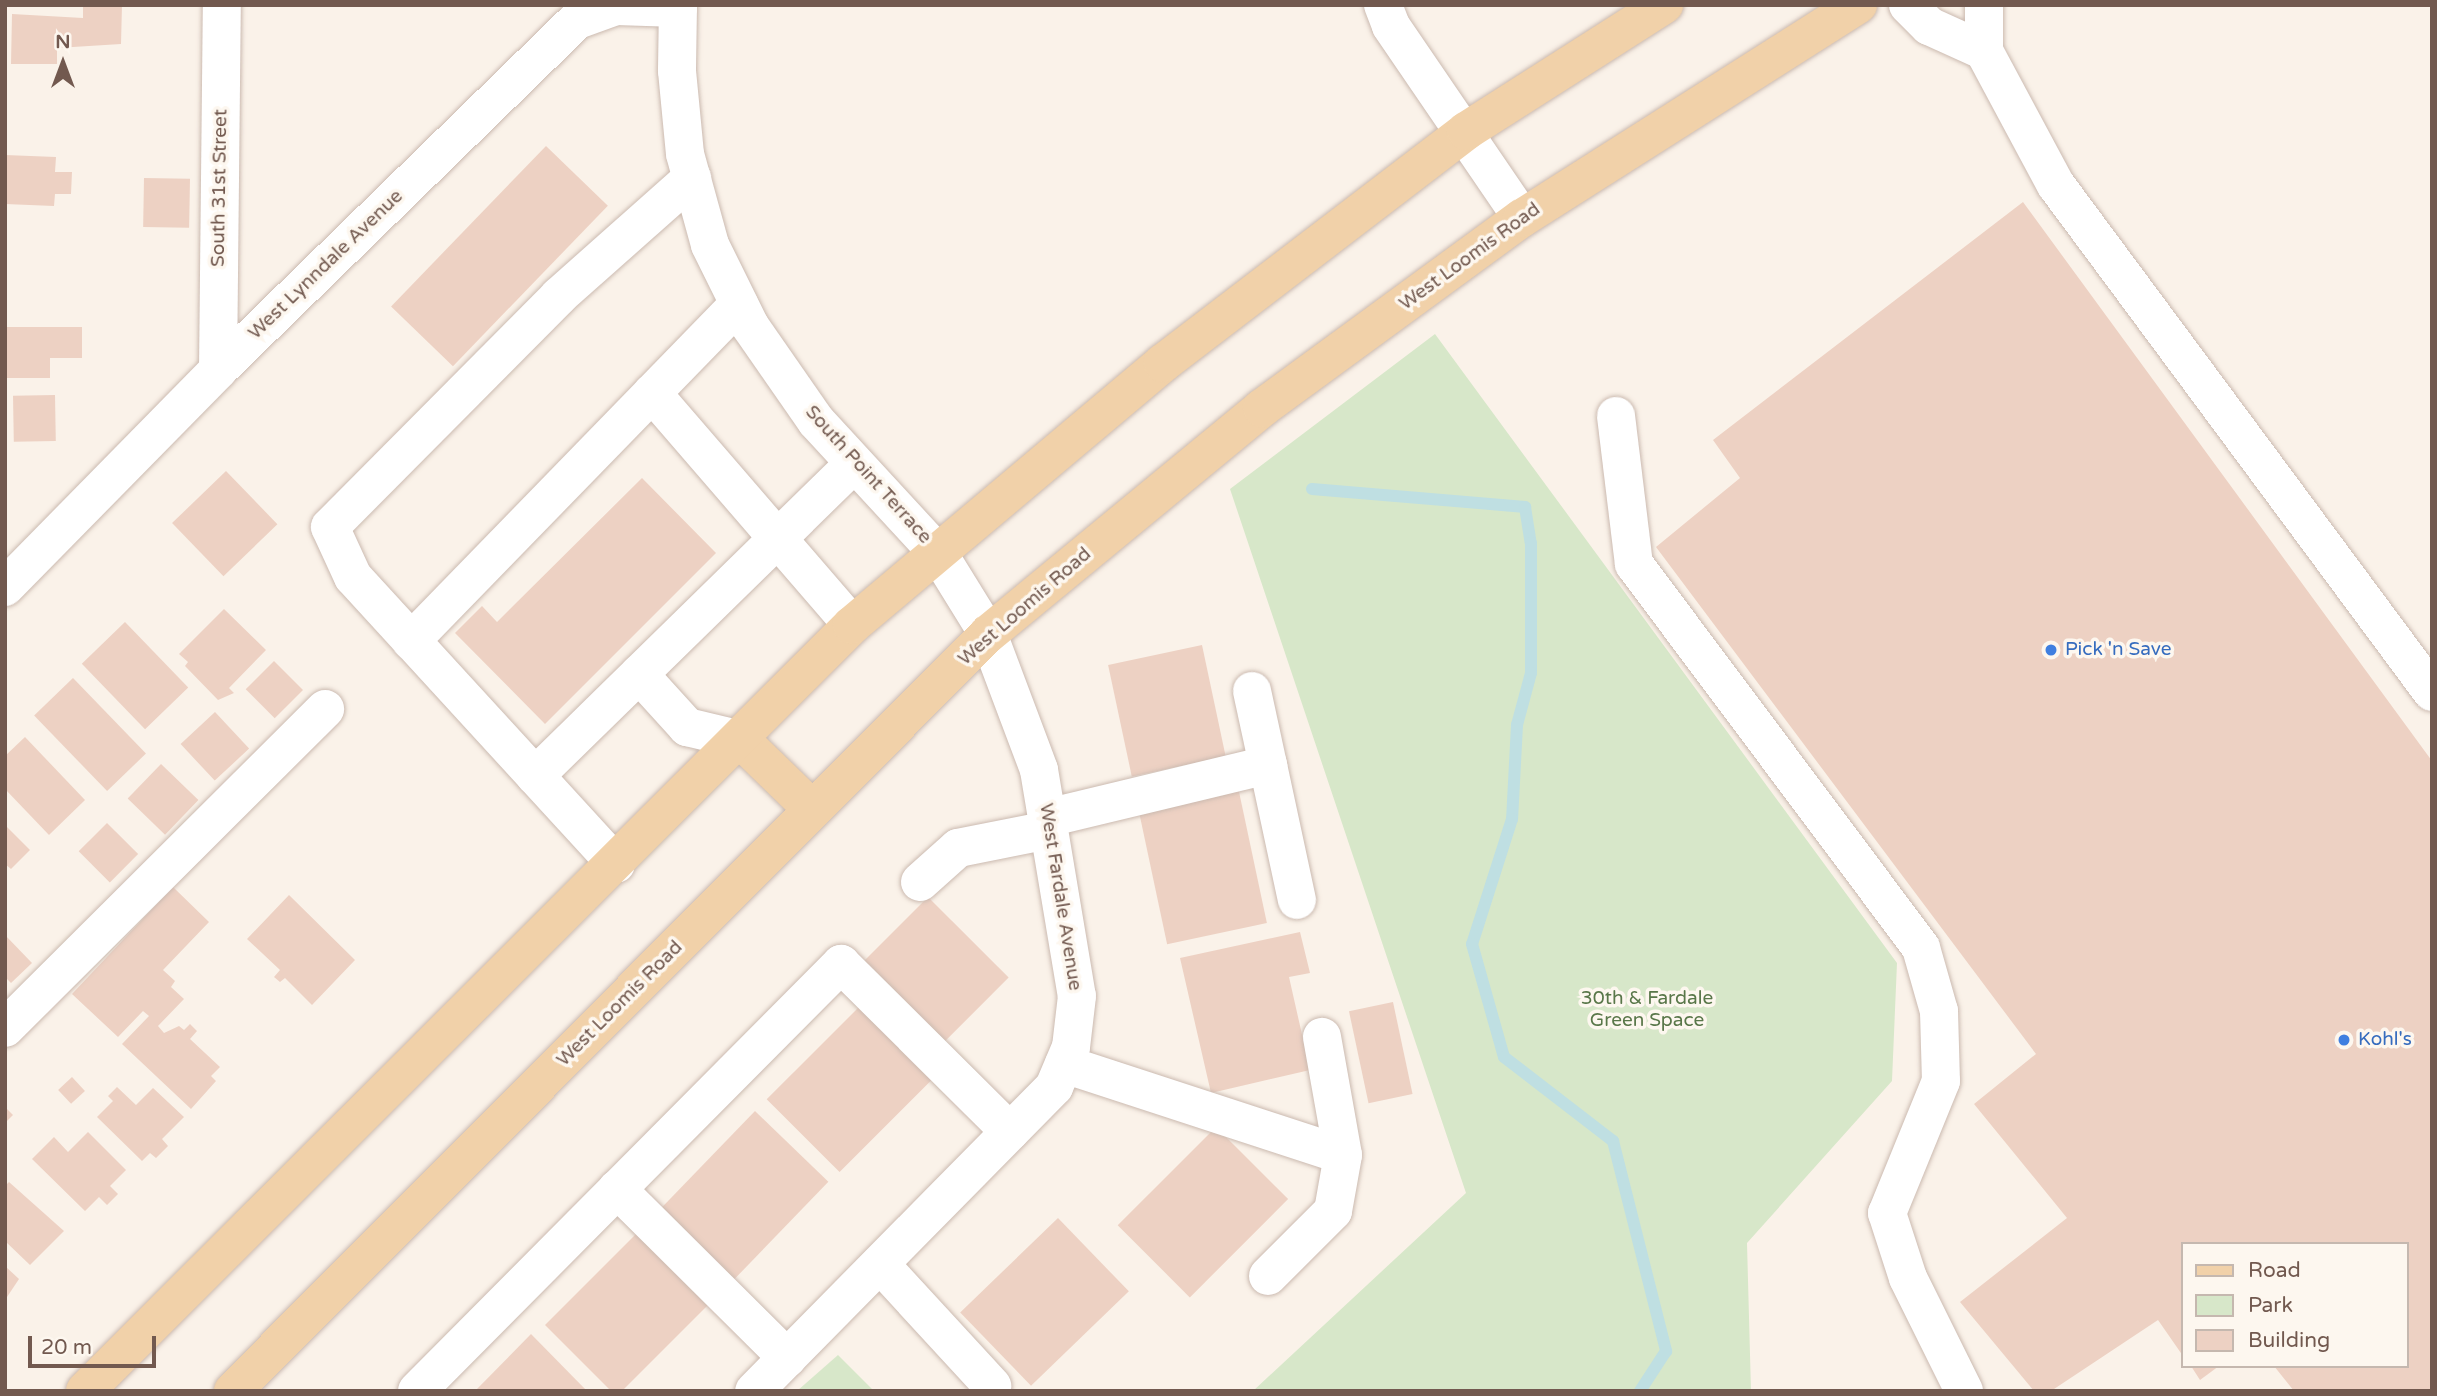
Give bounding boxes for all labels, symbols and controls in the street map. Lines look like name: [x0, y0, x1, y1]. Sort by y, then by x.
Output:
north arrow: [28, 28, 98, 98]
text: N: [55, 31, 71, 53]
street label: South 31st Street: [207, 109, 233, 267]
street label: West Lynndale Avenue: [244, 185, 408, 345]
street label: West Loomis Road: [1395, 198, 1545, 316]
street label: South Point Terrace: [800, 401, 936, 549]
street label: West Loomis Road: [954, 543, 1096, 671]
place label: Pick 'n Save: [2065, 639, 2171, 661]
marker: Pick 'n Save: [2043, 642, 2059, 658]
street label: West Fardale Avenue: [1034, 802, 1086, 992]
street label: West Loomis Road: [552, 936, 688, 1072]
park label: 30th & Fardale Green Space: [1581, 988, 1713, 1032]
place label: Kohl's: [2358, 1029, 2412, 1051]
marker: Kohl's: [2336, 1032, 2352, 1048]
legend: [2182, 1242, 2409, 1368]
text: Road: [2248, 1258, 2301, 1283]
text: Park: [2248, 1293, 2293, 1318]
scale bar: [32, 1322, 159, 1366]
text: Building: [2248, 1328, 2330, 1353]
text: 20 m: [41, 1335, 92, 1360]

